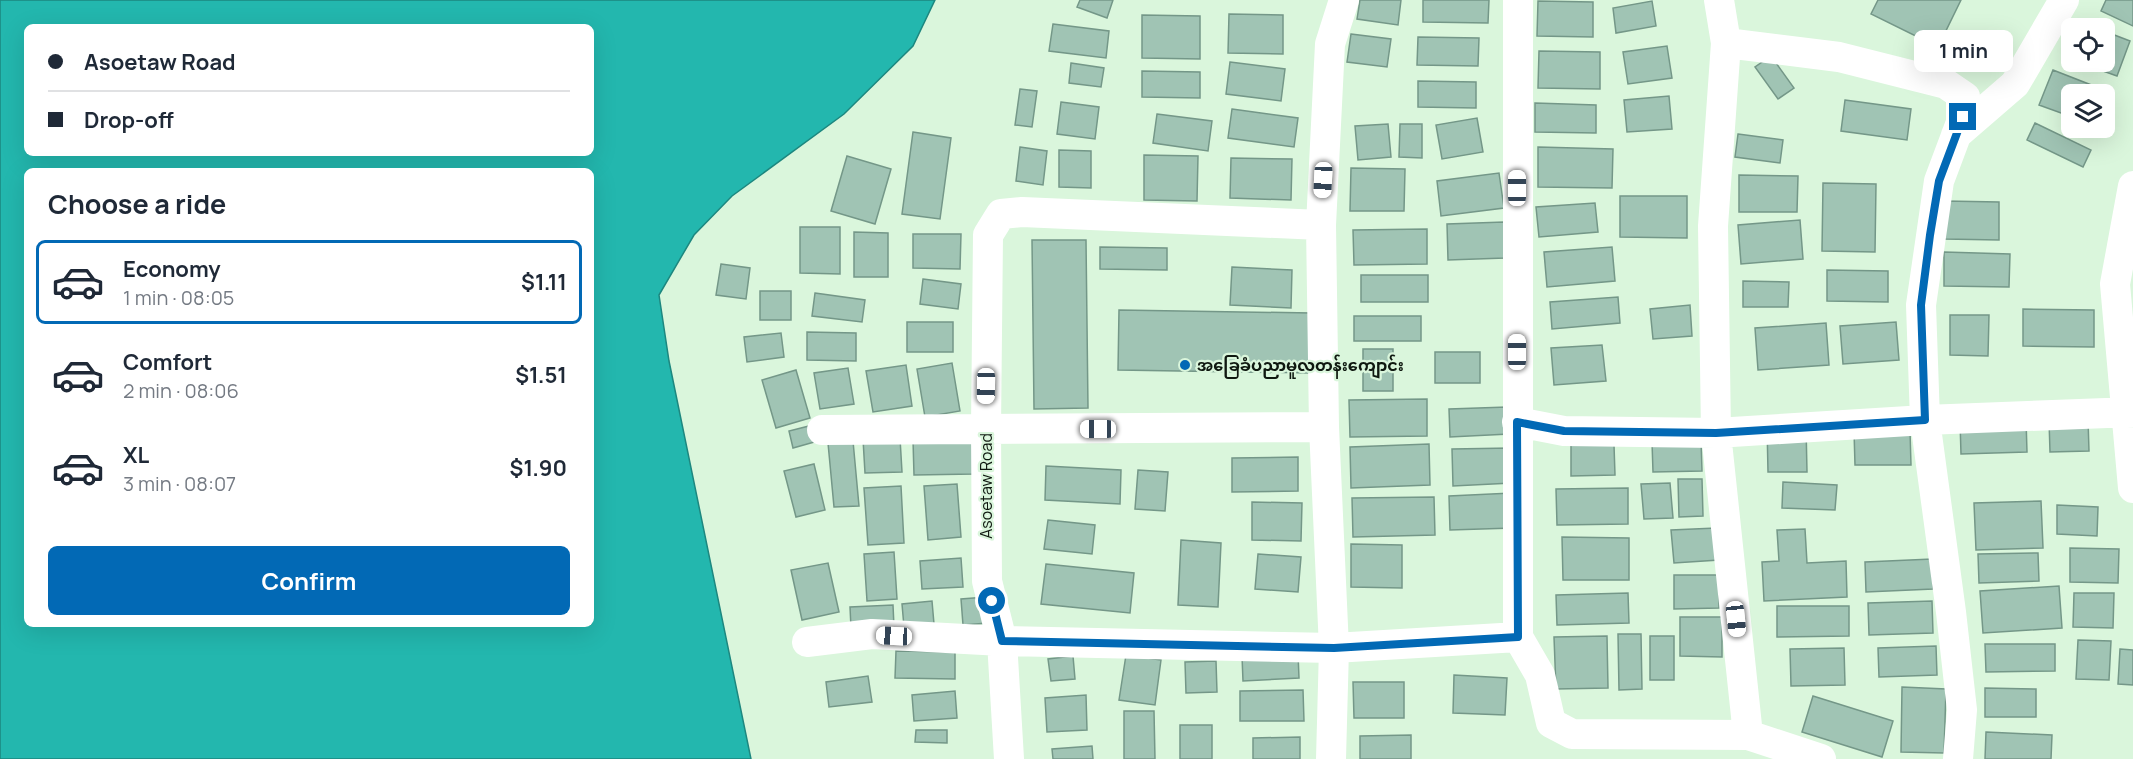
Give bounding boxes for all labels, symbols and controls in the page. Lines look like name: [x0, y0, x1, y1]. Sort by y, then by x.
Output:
map controls: [2061, 18, 2115, 138]
button: locate: [2061, 18, 2115, 72]
callout: 1 min: [1914, 30, 2012, 72]
text: 1 min: [1939, 37, 1988, 64]
text: Asoetaw Road: [84, 47, 236, 77]
button: layers: [2061, 84, 2115, 138]
route end: [1949, 103, 1976, 130]
text: Drop-off: [84, 105, 174, 135]
car: [1313, 162, 1333, 198]
car: [1508, 170, 1526, 206]
text: Choose a ride: [48, 185, 226, 222]
text: Economy: [123, 254, 221, 284]
icon: car: [51, 255, 105, 309]
text: $1.11: [521, 267, 567, 297]
text: 1 min · 08:05: [123, 284, 234, 311]
car: [1508, 334, 1526, 370]
text: Comfort: [123, 347, 212, 377]
icon: car: [51, 348, 105, 402]
place label: အခြေခံပညာမူလတန်းကျောင်း: [1197, 354, 1404, 379]
marker: အခြေခံပညာမူလတန်းကျောင်း: [1178, 358, 1192, 372]
text: $1.51: [515, 360, 567, 390]
car: [977, 368, 995, 404]
text: 2 min · 08:06: [123, 377, 239, 404]
car: [1080, 420, 1116, 438]
street label: Asoetaw Road: [975, 433, 997, 539]
text: XL: [123, 440, 149, 470]
icon: car: [51, 441, 105, 495]
text: $1.90: [510, 453, 567, 483]
text: 3 min · 08:07: [123, 470, 236, 497]
button: Confirm: [48, 546, 570, 615]
route start: [978, 587, 1005, 614]
car: [1725, 600, 1747, 638]
car: [876, 626, 912, 646]

